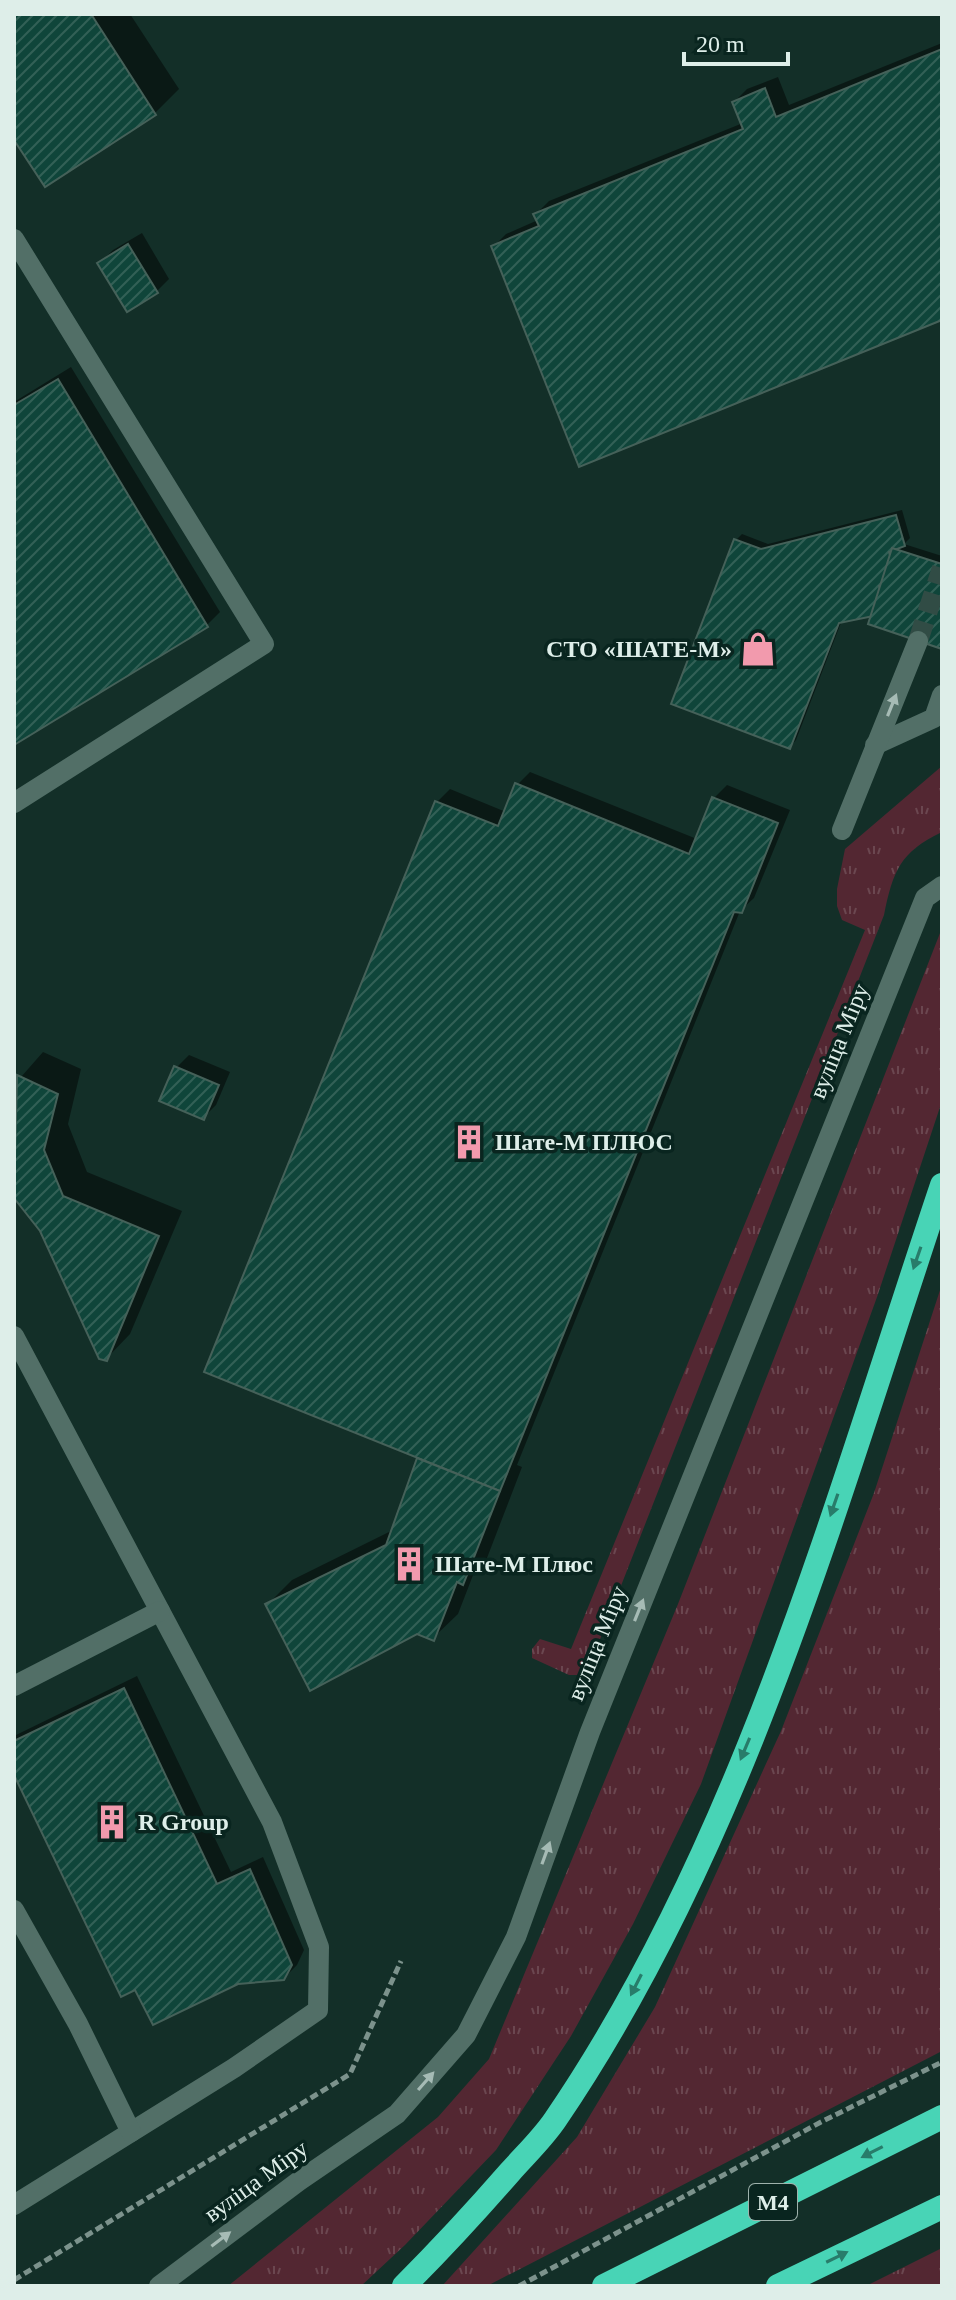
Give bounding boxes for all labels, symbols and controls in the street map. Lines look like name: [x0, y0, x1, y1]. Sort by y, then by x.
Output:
scale bar: [684, 16, 788, 66]
text: 20 m: [696, 31, 745, 57]
shop icon: СТО «ШАТЕ-М»: [739, 630, 777, 668]
place label: СТО «ШАТЕ-М»: [546, 636, 732, 662]
one-way arrow: [885, 693, 898, 717]
street label: вуліца Міру: [804, 980, 874, 1102]
building icon: Шате-М ПЛЮС: [450, 1123, 488, 1161]
place label: Шате-М ПЛЮС: [495, 1129, 673, 1155]
one-way arrow: [911, 1247, 923, 1271]
one-way arrow: [827, 1493, 839, 1517]
building icon: Шате-М Плюс: [390, 1545, 428, 1583]
place label: Шате-М Плюс: [435, 1551, 593, 1577]
street label: вуліца Міру: [562, 1582, 632, 1704]
one-way arrow: [632, 1598, 645, 1622]
one-way arrow: [739, 1737, 752, 1761]
building icon: R Group: [93, 1803, 131, 1841]
place label: R Group: [138, 1809, 229, 1835]
one-way arrow: [540, 1841, 553, 1865]
one-way arrow: [629, 1973, 642, 1996]
one-way arrow: [417, 2071, 434, 2091]
street label: вуліца Міру: [199, 2135, 313, 2227]
one-way arrow: [861, 2145, 884, 2159]
road number: М4: [749, 2184, 797, 2220]
one-way arrow: [211, 2232, 231, 2248]
one-way arrow: [826, 2251, 849, 2264]

